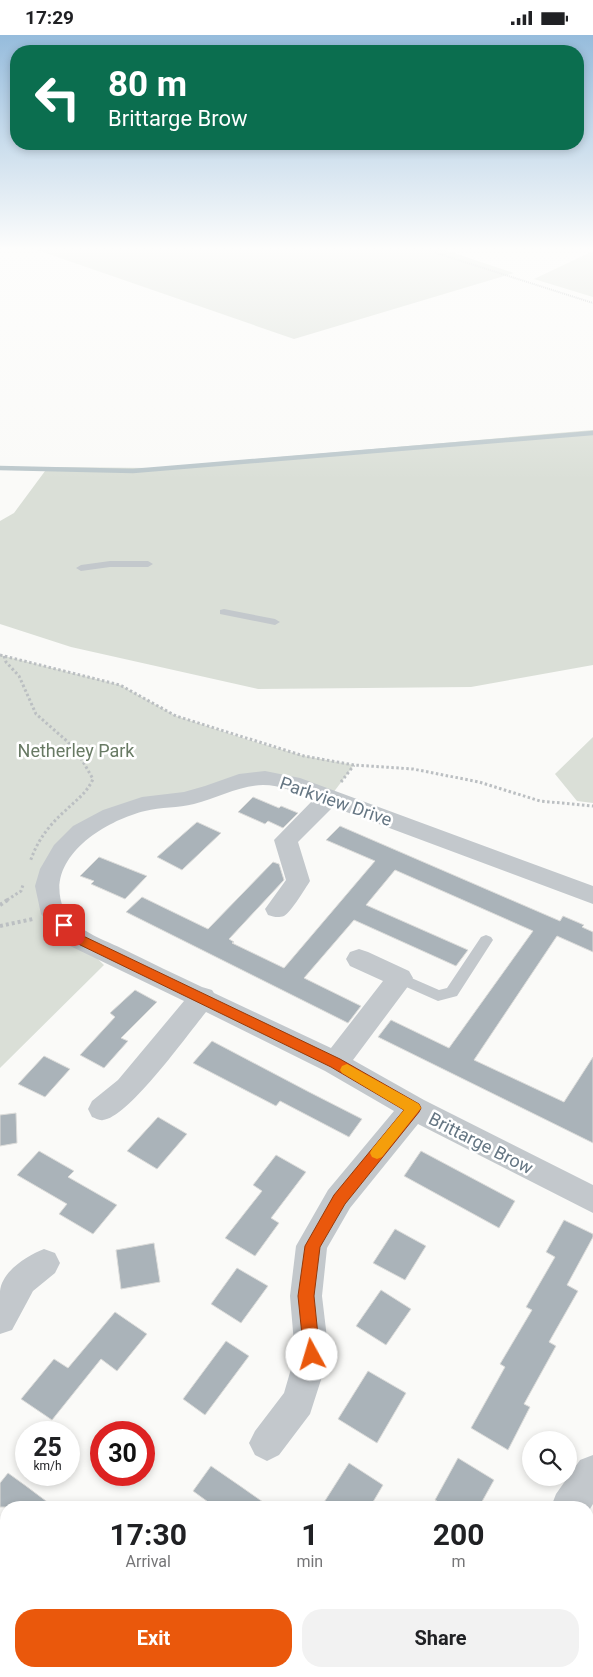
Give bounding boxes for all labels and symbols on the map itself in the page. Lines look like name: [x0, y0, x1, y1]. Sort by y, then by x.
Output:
park label: Netherley Park: [18, 740, 135, 761]
street label: Parkview Drive: [277, 772, 395, 830]
pin: [43, 904, 85, 946]
street label: Brittarge Brow: [425, 1108, 537, 1179]
position arrow: [285, 1328, 337, 1380]
speed limit sign: 30: [90, 1421, 155, 1486]

